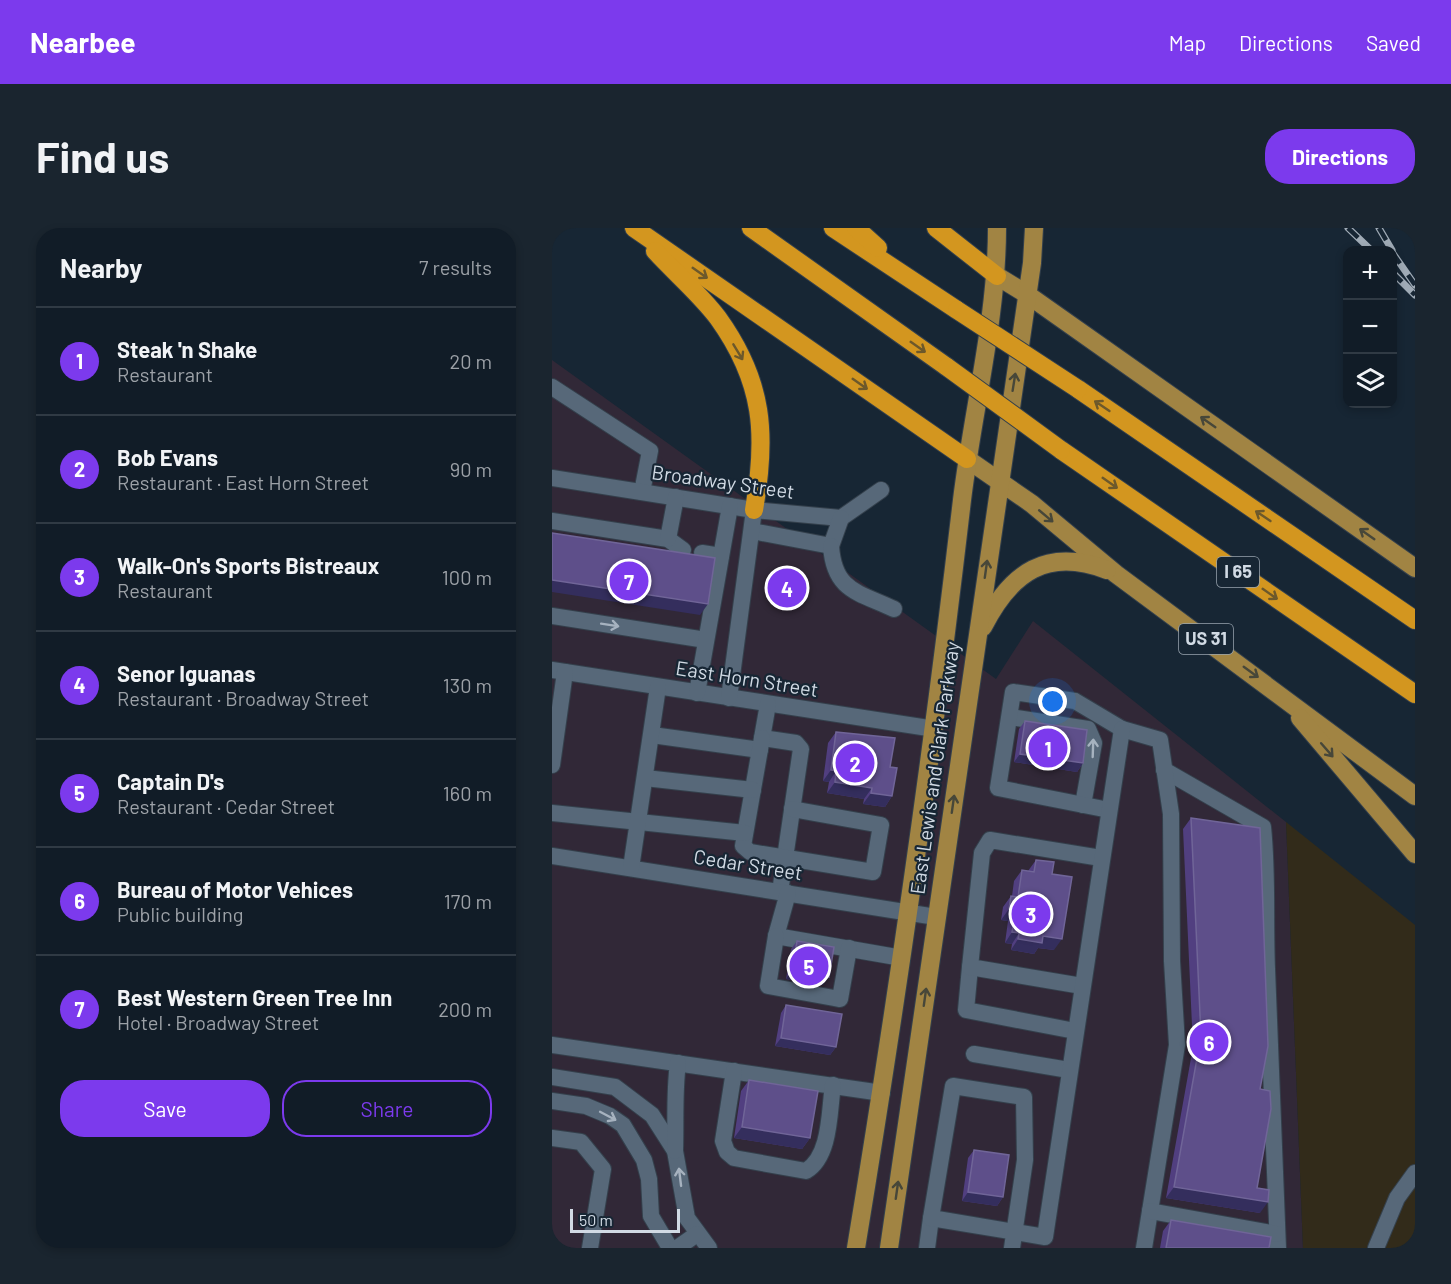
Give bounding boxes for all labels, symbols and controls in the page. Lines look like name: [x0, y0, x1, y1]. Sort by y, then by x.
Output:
text: Nearbee: [30, 25, 136, 59]
text: Map: [1169, 30, 1206, 55]
text: Directions: [1239, 30, 1333, 55]
text: Saved: [1366, 30, 1421, 55]
button: Directions: [1265, 129, 1415, 184]
text: Find us: [36, 131, 169, 181]
map controls: [1343, 246, 1397, 408]
button: +: [1343, 246, 1397, 300]
text: Nearby: [60, 252, 142, 283]
text: 7 results: [419, 255, 492, 279]
one-way arrow: [691, 267, 707, 279]
button: −: [1343, 300, 1397, 354]
text: Steak 'n Shake: [117, 336, 257, 362]
one-way arrow: [910, 341, 926, 353]
one-way arrow: [732, 343, 744, 360]
text: 1: [76, 349, 83, 373]
text: 20 m: [449, 349, 492, 373]
button: layers: [1343, 354, 1397, 408]
text: Restaurant: [117, 362, 213, 386]
one-way arrow: [1009, 373, 1020, 392]
one-way arrow: [851, 378, 868, 390]
one-way arrow: [1094, 400, 1110, 412]
one-way arrow: [1200, 415, 1216, 428]
text: Bob Evans: [117, 444, 218, 470]
text: 2: [74, 457, 85, 481]
text: 90 m: [450, 457, 492, 481]
street label: Broadway Street: [650, 459, 796, 503]
text: Restaurant · East Horn Street: [117, 470, 369, 494]
one-way arrow: [1101, 477, 1117, 489]
one-way arrow: [1038, 509, 1054, 522]
one-way arrow: [1255, 510, 1271, 522]
one-way arrow: [1360, 528, 1376, 540]
text: Walk-On's Sports Bistreaux: [117, 552, 379, 578]
road number: I 65: [1217, 557, 1259, 587]
pin: 7: [610, 558, 649, 604]
one-way arrow: [981, 560, 992, 580]
text: 3: [74, 565, 85, 589]
text: 100 m: [442, 565, 492, 589]
pin: 4: [768, 566, 806, 610]
text: Restaurant: [117, 578, 213, 602]
one-way arrow: [1261, 588, 1278, 600]
one-way arrow: [599, 619, 619, 630]
road number: US 31: [1179, 624, 1233, 654]
street label: East Lewis and Clark Parkway: [904, 640, 964, 896]
street label: East Horn Street: [674, 655, 820, 701]
text: Senor Iguanas: [117, 660, 255, 686]
one-way arrow: [1243, 666, 1259, 678]
text: 4: [73, 673, 86, 697]
text: 130 m: [443, 673, 492, 697]
text: Restaurant · Broadway Street: [117, 686, 369, 710]
your location: [1038, 687, 1067, 716]
pin: 1: [1028, 726, 1068, 770]
one-way arrow: [1087, 738, 1098, 758]
pin: 2: [836, 740, 874, 786]
one-way arrow: [1321, 742, 1334, 758]
text: Captain D's: [117, 768, 224, 794]
text: 5: [74, 781, 85, 805]
text: 160 m: [443, 781, 492, 805]
text: Restaurant · Cedar Street: [117, 794, 335, 818]
one-way arrow: [947, 795, 958, 814]
street label: Cedar Street: [692, 844, 804, 884]
text: Bureau of Motor Vehices: [117, 876, 353, 902]
text: 6: [74, 889, 85, 913]
text: 170 m: [444, 889, 492, 913]
pin: 3: [1012, 892, 1050, 936]
text: Public building: [117, 902, 243, 926]
pin: 5: [790, 944, 828, 988]
text: Best Western Green Tree Inn: [117, 984, 392, 1010]
one-way arrow: [919, 988, 930, 1007]
text: 7: [75, 997, 84, 1021]
text: 200 m: [438, 997, 492, 1021]
text: Hotel · Broadway Street: [117, 1010, 319, 1034]
pin: 6: [1190, 1020, 1228, 1064]
button: Save: [60, 1080, 270, 1137]
button: Share: [282, 1080, 492, 1137]
one-way arrow: [598, 1111, 616, 1123]
one-way arrow: [675, 1167, 686, 1187]
one-way arrow: [891, 1181, 902, 1200]
scale bar: [570, 1206, 680, 1234]
text: 50 m: [579, 1210, 613, 1229]

